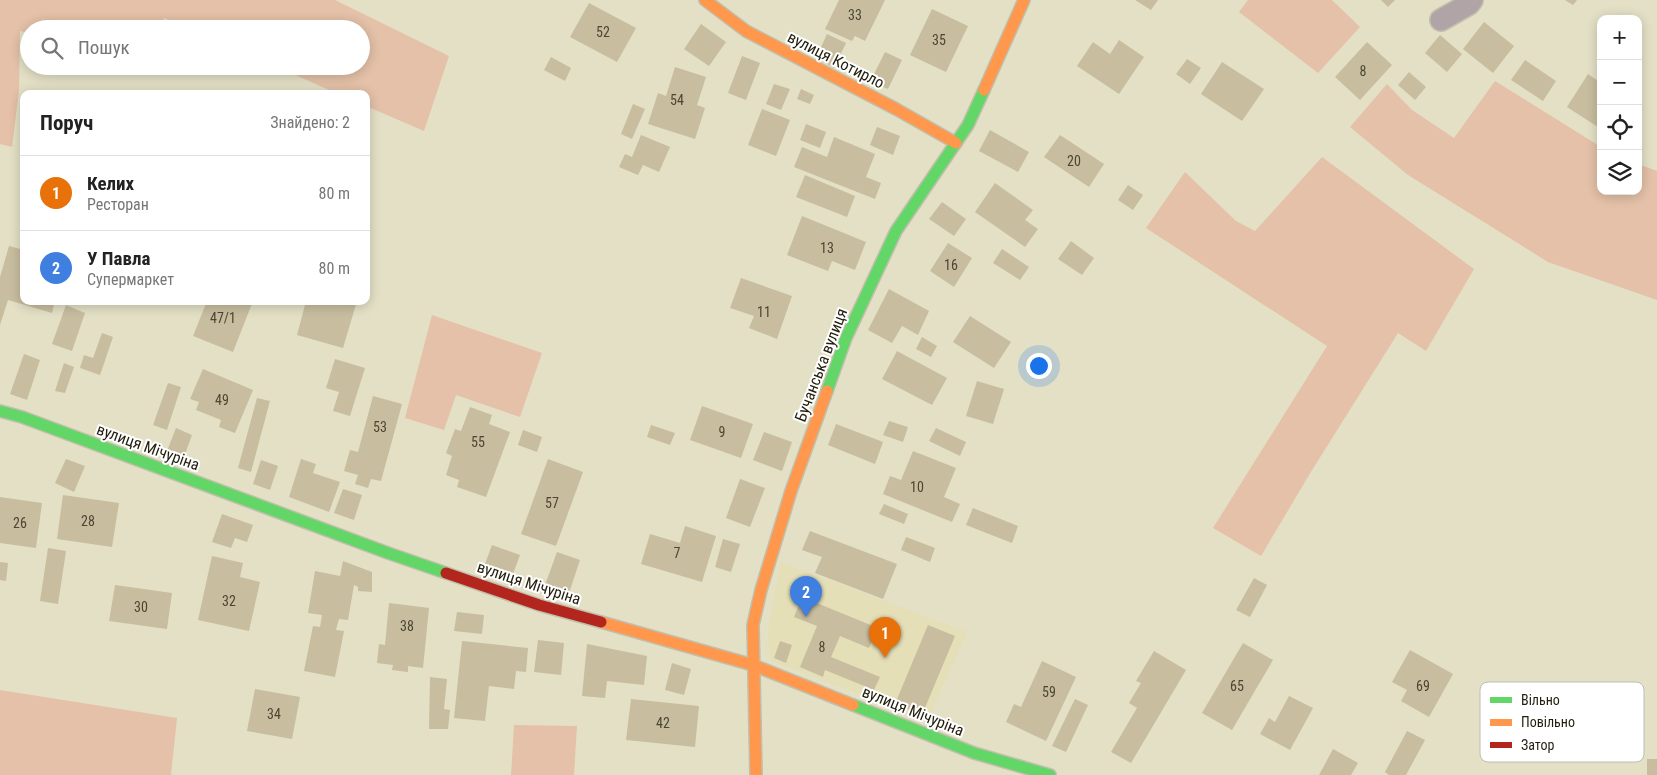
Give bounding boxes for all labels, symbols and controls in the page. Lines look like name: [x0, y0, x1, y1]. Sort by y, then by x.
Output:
house number: 33: [848, 7, 862, 23]
map controls: [1597, 15, 1642, 195]
button: +: [1597, 15, 1642, 60]
search box: [20, 20, 370, 75]
house number: 52: [596, 24, 610, 40]
street label: вулиця Котирло: [784, 27, 888, 93]
house number: 35: [932, 32, 946, 48]
icon: search: [38, 34, 66, 62]
text: Пошук: [78, 36, 130, 59]
button: −: [1597, 60, 1642, 105]
house number: 8: [1360, 63, 1367, 79]
house number: 54: [670, 92, 684, 108]
button: locate: [1597, 105, 1642, 150]
text: Поруч: [40, 111, 93, 135]
text: Знайдено: 2: [270, 113, 350, 132]
button: layers: [1597, 150, 1642, 195]
house number: 20: [1067, 153, 1081, 169]
text: Келих: [87, 172, 134, 195]
text: 1: [52, 184, 60, 203]
text: 80 m: [318, 184, 350, 203]
text: Ресторан: [87, 195, 149, 214]
house number: 13: [820, 240, 834, 256]
text: У Павла: [87, 247, 150, 270]
house number: 16: [944, 257, 958, 273]
text: 2: [52, 259, 60, 278]
text: 80 m: [318, 259, 350, 278]
text: Супермаркет: [87, 270, 174, 289]
house number: 11: [757, 304, 771, 320]
street label: Бучанська вулиця: [791, 306, 851, 424]
house number: 47/1: [210, 310, 236, 326]
your location: [1026, 353, 1052, 379]
house number: 49: [215, 392, 229, 408]
house number: 53: [373, 419, 387, 435]
street label: вулиця Мічуріна: [94, 420, 202, 474]
house number: 9: [719, 424, 725, 440]
house number: 55: [471, 434, 485, 450]
house number: 10: [910, 479, 924, 495]
house number: 57: [545, 495, 559, 511]
house number: 28: [81, 513, 95, 529]
house number: 26: [13, 515, 27, 531]
house number: 7: [674, 545, 681, 561]
street label: вулиця Мічуріна: [475, 557, 583, 609]
pin: 2: [790, 576, 822, 617]
house number: 32: [222, 593, 236, 609]
house number: 30: [134, 599, 148, 615]
pin: 1: [869, 617, 901, 658]
house number: 38: [400, 618, 414, 634]
house number: 8: [819, 639, 826, 655]
house number: 65: [1230, 678, 1244, 694]
house number: 69: [1416, 678, 1430, 694]
street label: вулиця Мічуріна: [859, 682, 967, 740]
legend: [1480, 682, 1644, 762]
house number: 59: [1042, 684, 1056, 700]
text: Вільно: [1521, 692, 1560, 708]
house number: 34: [267, 706, 281, 722]
text: Повільно: [1521, 714, 1575, 730]
house number: 42: [656, 715, 670, 731]
text: Затор: [1521, 737, 1555, 753]

